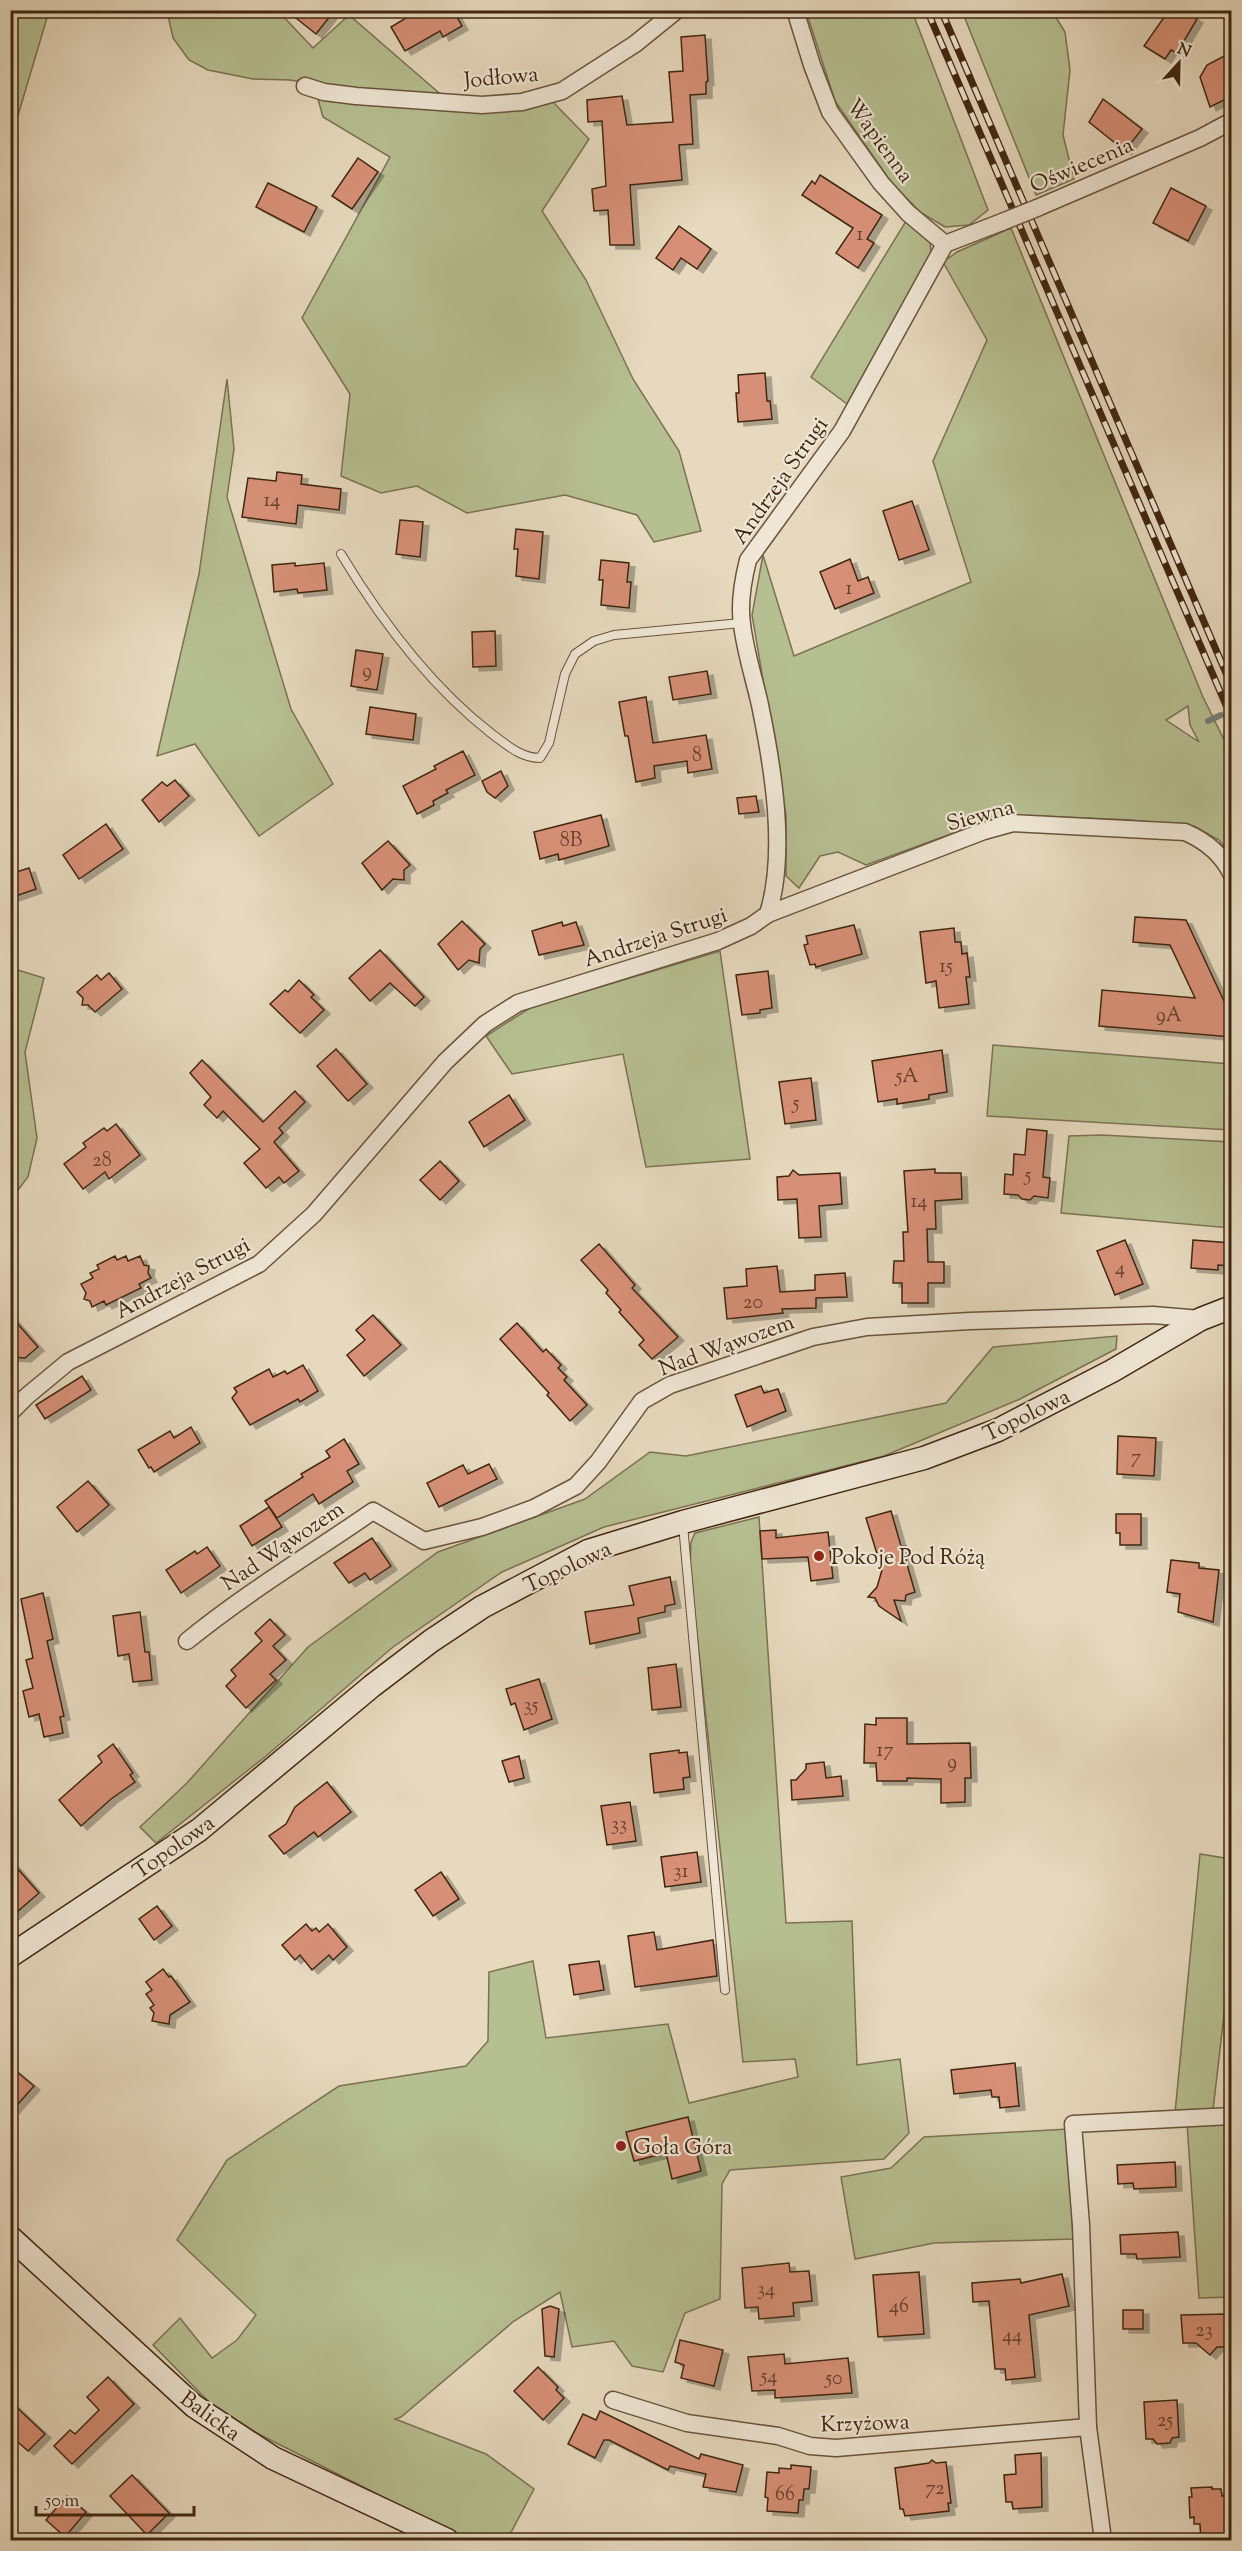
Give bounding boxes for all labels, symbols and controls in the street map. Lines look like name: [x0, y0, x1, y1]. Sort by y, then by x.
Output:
north arrow: [1149, 33, 1209, 93]
text: N: [1173, 38, 1194, 65]
street label: Jodłowa: [462, 60, 540, 98]
street label: Wapienna: [837, 93, 920, 191]
street label: Oświecenia: [1025, 131, 1139, 203]
house number: 1: [857, 221, 864, 250]
street label: Andrzeja Strugi: [726, 412, 837, 552]
house number: 14: [264, 487, 280, 516]
house number: 1: [846, 575, 853, 604]
house number: 9: [362, 658, 372, 687]
house number: 8: [692, 742, 702, 771]
street label: Siewna: [943, 793, 1018, 841]
house number: 8B: [560, 827, 583, 856]
street label: Andrzeja Strugi: [580, 901, 732, 977]
house number: 15: [939, 953, 953, 982]
house number: 9A: [1156, 1002, 1182, 1031]
house number: 5A: [894, 1063, 919, 1092]
house number: 5: [792, 1090, 800, 1119]
house number: 28: [92, 1147, 112, 1176]
house number: 5: [1024, 1162, 1032, 1191]
house number: 14: [911, 1188, 927, 1217]
street label: Andrzeja Strugi: [110, 1231, 257, 1329]
house number: 4: [1115, 1255, 1125, 1284]
house number: 20: [743, 1289, 763, 1318]
street label: Nad Wąwozem: [655, 1308, 799, 1386]
street label: Topolowa: [978, 1382, 1076, 1452]
house number: 7: [1131, 1444, 1141, 1473]
street label: Nad Wąwozem: [216, 1495, 351, 1600]
street label: Topolowa: [519, 1534, 617, 1603]
place label: Pokoje Pod Różą: [831, 1543, 985, 1575]
marker: Pokoje Pod Różą: [812, 1549, 826, 1563]
house number: 35: [524, 1692, 539, 1721]
house number: 17: [877, 1737, 893, 1766]
house number: 9: [947, 1749, 957, 1778]
street label: Topolowa: [127, 1809, 222, 1888]
house number: 33: [611, 1811, 627, 1840]
house number: 31: [674, 1858, 689, 1887]
place label: Goła Góra: [633, 2133, 732, 2165]
marker: Goła Góra: [614, 2139, 628, 2153]
house number: 34: [757, 2276, 775, 2305]
house number: 46: [889, 2293, 909, 2322]
house number: 23: [1195, 2317, 1213, 2346]
house number: 44: [1002, 2322, 1022, 2351]
house number: 54: [760, 2363, 777, 2392]
house number: 50: [824, 2365, 843, 2394]
street label: Balicka: [172, 2384, 246, 2450]
street label: Krzyżowa: [820, 2407, 910, 2443]
house number: 25: [1157, 2407, 1173, 2436]
house number: 72: [925, 2475, 945, 2504]
scale bar: [36, 2479, 194, 2517]
house number: 66: [775, 2481, 795, 2510]
text: 50 m: [44, 2489, 80, 2515]

